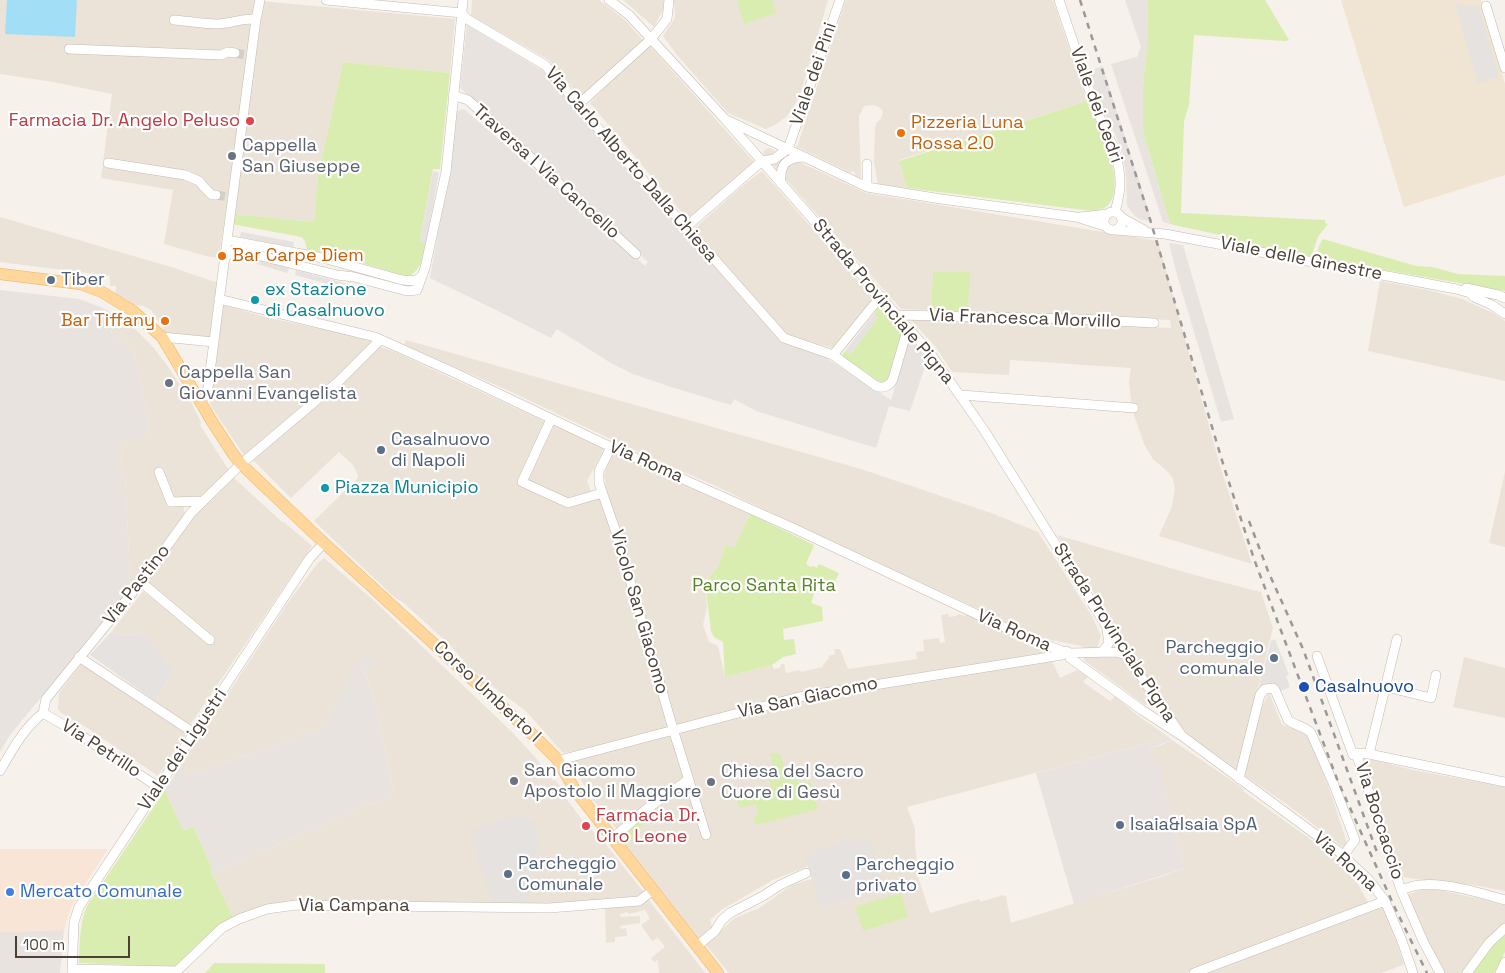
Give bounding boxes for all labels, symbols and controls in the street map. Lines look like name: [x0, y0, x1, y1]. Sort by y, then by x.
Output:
street label: Viale dei Pini: [786, 20, 842, 128]
street label: Viale dei Cedri: [1065, 44, 1127, 166]
street label: Via Carlo Alberto Dalla Chiesa: [540, 63, 722, 267]
street label: Traversa I Via Cancello: [468, 100, 624, 244]
place label: Farmacia Dr. Angelo Peluso: [9, 110, 240, 132]
place label: Pizzeria Luna Rossa 2.0: [911, 112, 1024, 154]
marker: Farmacia Dr. Angelo Peluso: [244, 115, 256, 127]
marker: Pizzeria Luna Rossa 2.0: [895, 127, 907, 139]
place label: Cappella San Giuseppe: [242, 135, 360, 178]
marker: Cappella San Giuseppe: [226, 150, 238, 162]
street label: Strada Provinciale Pigna: [808, 215, 958, 389]
street label: Viale delle Ginestre: [1218, 233, 1384, 285]
place label: Bar Carpe Diem: [232, 245, 364, 267]
marker: Bar Carpe Diem: [216, 250, 228, 262]
place label: Tiber: [61, 269, 105, 291]
marker: Tiber: [45, 274, 57, 286]
place label: ex Stazione di Casalnuovo: [265, 279, 385, 322]
marker: ex Stazione di Casalnuovo: [249, 294, 261, 306]
street label: Via Francesca Morvillo: [929, 305, 1121, 333]
place label: Bar Tiffany: [61, 310, 155, 332]
marker: Bar Tiffany: [159, 315, 171, 327]
place label: Cappella San Giovanni Evangelista: [179, 362, 357, 404]
marker: Cappella San Giovanni Evangelista: [163, 377, 175, 389]
place label: Casalnuovo di Napoli: [391, 429, 490, 472]
street label: Via Roma: [606, 436, 686, 488]
marker: Casalnuovo di Napoli: [375, 444, 387, 456]
place label: Piazza Municipio: [335, 477, 479, 499]
marker: Piazza Municipio: [319, 482, 331, 494]
street label: Vicolo San Giacomo: [605, 528, 673, 696]
street label: Strada Provinciale Pigna: [1048, 539, 1180, 727]
street label: Via Pastino: [99, 541, 175, 629]
park label: Parco Santa Rita: [692, 575, 836, 597]
street label: Via Roma: [974, 605, 1054, 657]
street label: Corso Umberto I: [429, 637, 545, 747]
place label: Parcheggio comunale: [1165, 637, 1264, 680]
marker: Parcheggio comunale: [1268, 652, 1280, 664]
street label: Via San Giacomo: [736, 673, 880, 723]
place label: Casalnuovo: [1315, 676, 1414, 698]
marker: Casalnuovo: [1297, 680, 1311, 694]
street label: Viale dei Ligustri: [134, 685, 232, 815]
street label: Via Petrillo: [57, 715, 145, 783]
place label: San Giacomo Apostolo il Maggiore: [524, 760, 701, 802]
street label: Via Boccaccio: [1350, 760, 1408, 882]
place label: Chiesa del Sacro Cuore di Gesù: [721, 761, 864, 804]
marker: San Giacomo Apostolo il Maggiore: [508, 775, 520, 787]
marker: Chiesa del Sacro Cuore di Gesù: [705, 776, 717, 788]
place label: Farmacia Dr. Ciro Leone: [596, 805, 701, 848]
place label: Isaia&Isaia SpA: [1130, 814, 1257, 836]
marker: Isaia&Isaia SpA: [1114, 819, 1126, 831]
marker: Farmacia Dr. Ciro Leone: [580, 820, 592, 832]
street label: Via Roma: [1308, 828, 1382, 896]
place label: Parcheggio Comunale: [518, 853, 617, 896]
place label: Parcheggio privato: [856, 854, 955, 896]
marker: Parcheggio Comunale: [502, 868, 514, 880]
marker: Parcheggio privato: [840, 869, 852, 881]
place label: Mercato Comunale: [20, 881, 182, 903]
marker: Mercato Comunale: [4, 886, 16, 898]
street label: Via Campana: [298, 895, 410, 917]
scale bar: [18, 926, 132, 958]
text: 100 m: [23, 935, 65, 954]

